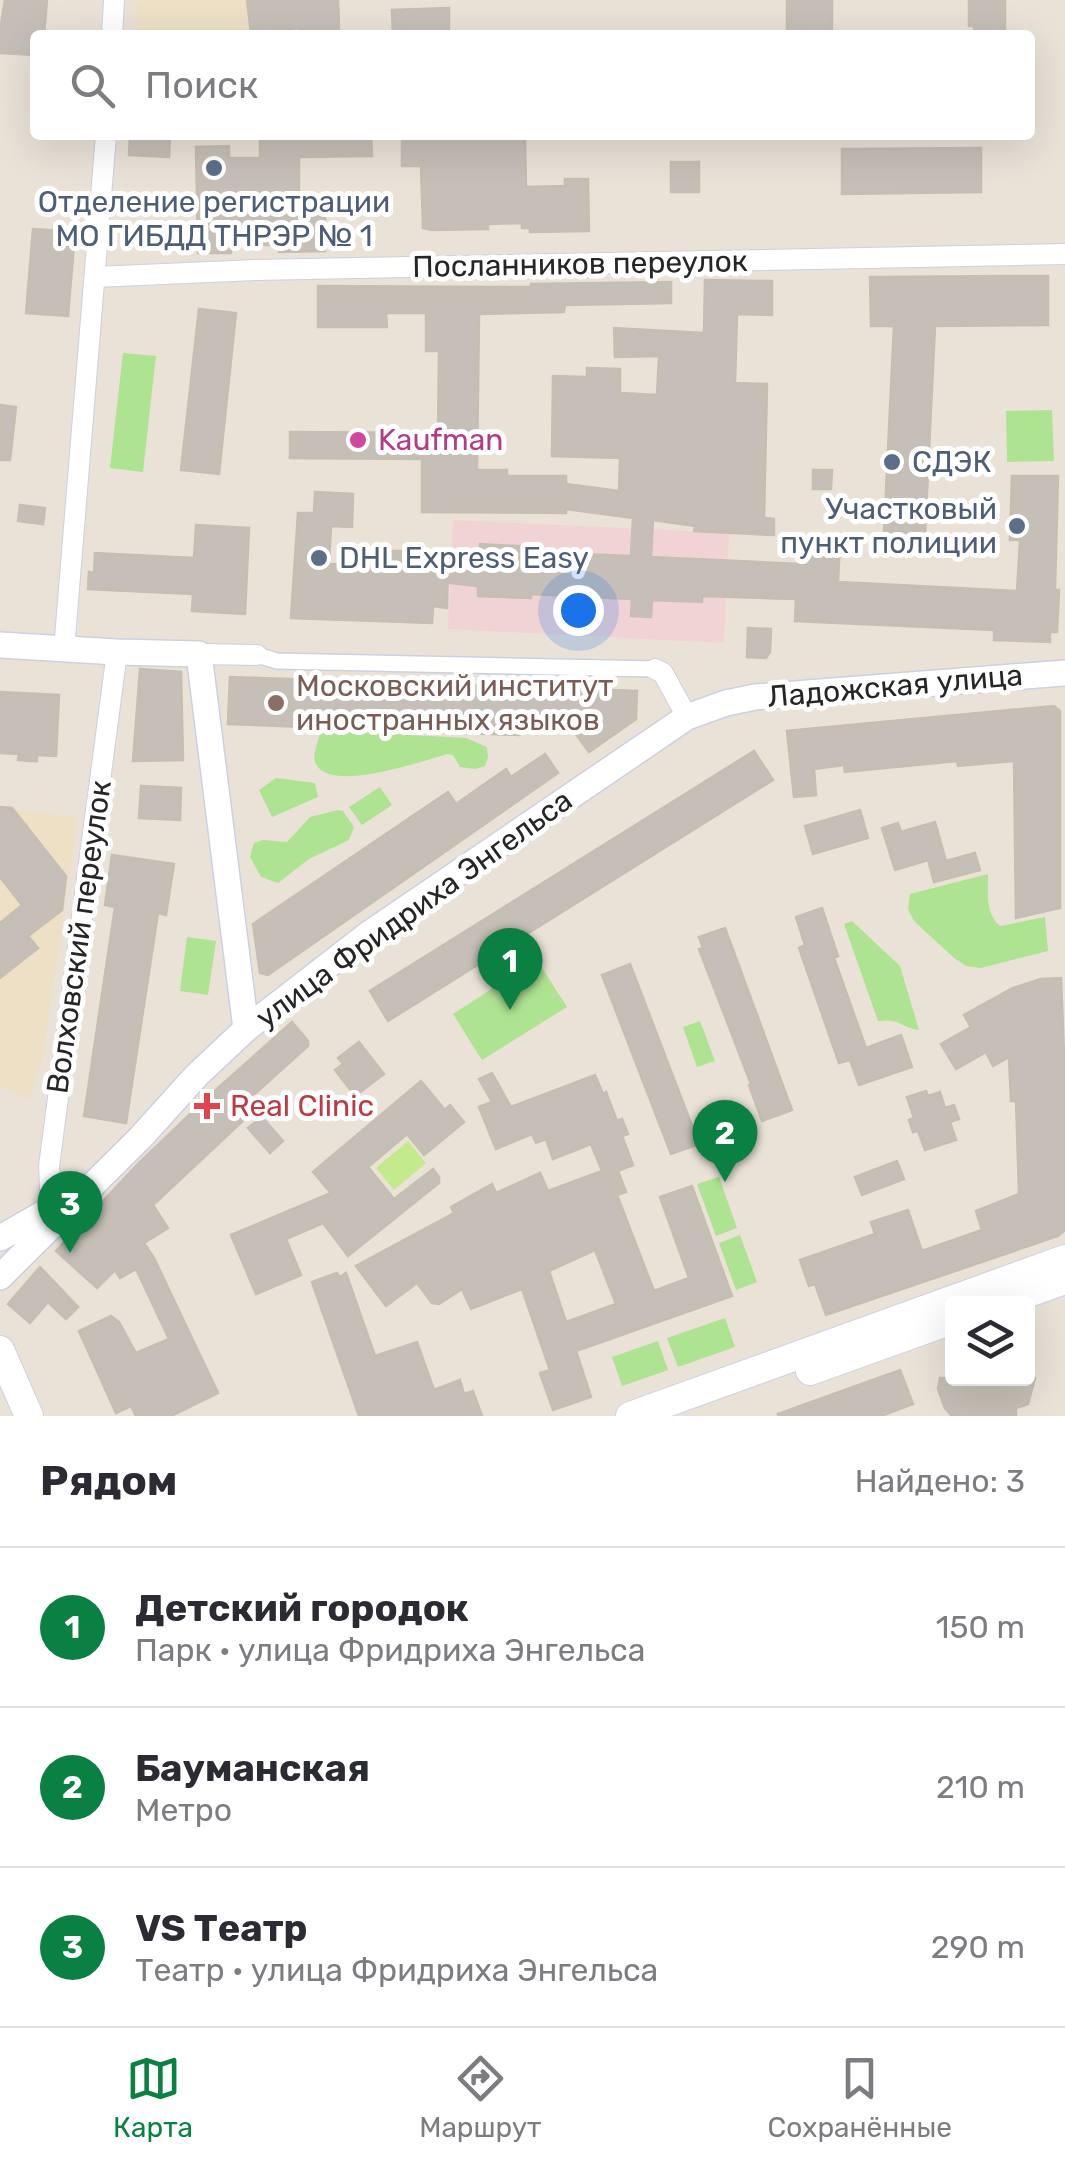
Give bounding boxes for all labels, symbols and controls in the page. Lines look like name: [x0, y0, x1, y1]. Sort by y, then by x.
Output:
search box: [30, 30, 1035, 140]
icon: search: [65, 58, 120, 113]
text: Поиск: [145, 62, 258, 108]
marker: Отделение регистрации МО ГИБДД ТНРЭР № 1: [203, 157, 225, 179]
place label: Отделение регистрации МО ГИБДД ТНРЭР № 1: [38, 184, 390, 254]
street label: Посланников переулок: [412, 243, 748, 285]
place label: Kaufman: [378, 422, 503, 458]
marker: Kaufman: [347, 429, 369, 451]
place label: СДЭК: [912, 444, 992, 480]
marker: СДЭК: [881, 451, 903, 473]
place label: Участковый пункт полиции: [780, 491, 997, 561]
marker: Участковый пункт полиции: [1006, 515, 1028, 537]
place label: DHL Express Easy: [339, 540, 589, 576]
marker: DHL Express Easy: [308, 547, 330, 569]
your location: [553, 585, 604, 636]
street label: Ладожская улица: [766, 657, 1024, 715]
place label: Московский институт иностранных языков: [296, 668, 613, 738]
marker: Московский институт иностранных языков: [265, 692, 287, 714]
street label: Волховский переулок: [39, 778, 119, 1096]
street label: улица Фридриха Энгельса: [249, 782, 579, 1036]
pin: 1: [478, 928, 542, 1010]
place label: Real Clinic: [230, 1088, 374, 1124]
marker: Real Clinic: [194, 1093, 220, 1119]
pin: 2: [692, 1100, 758, 1182]
pin: 3: [38, 1170, 102, 1253]
map controls: [945, 1296, 1035, 1386]
button: layers: [945, 1296, 1035, 1386]
text: Рядом: [40, 1456, 177, 1506]
text: Найдено: 3: [855, 1462, 1025, 1500]
text: Детский городок: [135, 1585, 469, 1631]
text: 1: [65, 1608, 80, 1646]
text: 150 m: [936, 1608, 1025, 1646]
text: Парк · улица Фридриха Энгельса: [135, 1631, 645, 1669]
text: Бауманская: [135, 1745, 370, 1791]
text: 2: [62, 1768, 83, 1806]
text: 210 m: [936, 1768, 1025, 1806]
text: Метро: [135, 1791, 232, 1829]
text: VS Театр: [135, 1905, 307, 1951]
text: 3: [62, 1928, 83, 1966]
text: 290 m: [931, 1928, 1025, 1966]
text: Театр · улица Фридриха Энгельса: [135, 1951, 658, 1989]
tab: Карта: [113, 2051, 193, 2144]
tab: Маршрут: [419, 2051, 541, 2144]
tab: Сохранённые: [768, 2051, 952, 2144]

